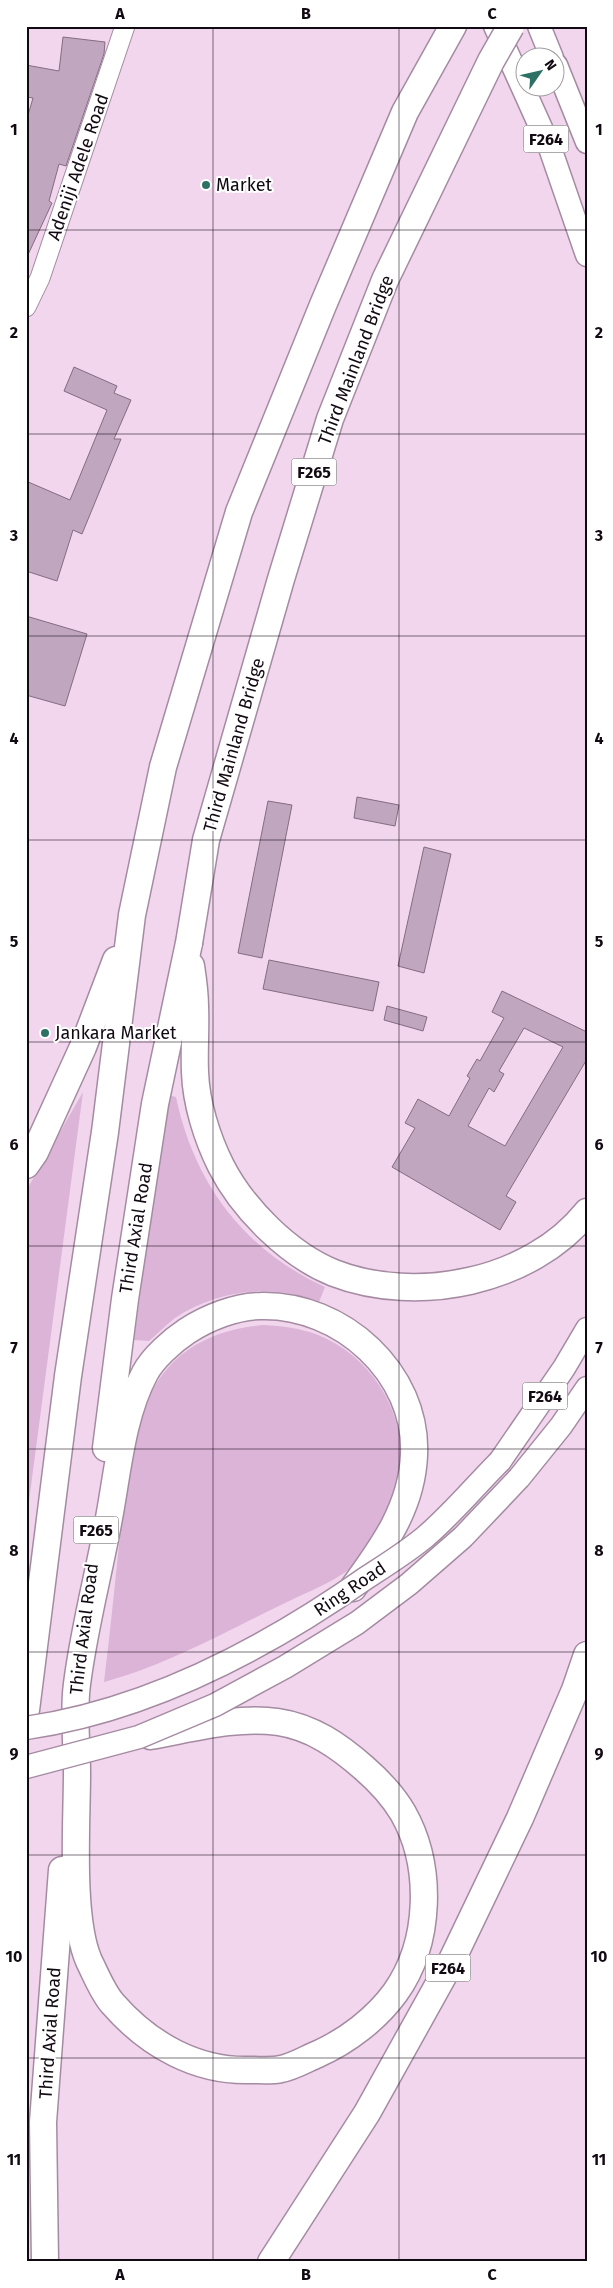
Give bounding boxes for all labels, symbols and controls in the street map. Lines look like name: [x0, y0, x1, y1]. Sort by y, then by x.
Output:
text: A: [114, 4, 125, 23]
text: B: [301, 4, 311, 23]
text: C: [487, 4, 497, 23]
north arrow: [516, 48, 566, 98]
text: N: [541, 56, 560, 74]
street label: Adeniji Adele Road: [43, 91, 113, 243]
text: 1: [10, 120, 18, 139]
text: 1: [595, 120, 603, 139]
road number: F264: [524, 126, 568, 152]
place label: Market: [216, 174, 273, 196]
marker: Market: [200, 179, 212, 191]
street label: Third Mainland Bridge: [313, 272, 399, 448]
text: 2: [10, 323, 18, 342]
text: 2: [595, 323, 603, 342]
road number: F265: [292, 458, 336, 486]
text: 3: [9, 526, 18, 545]
text: 3: [594, 526, 603, 545]
street label: Third Mainland Bridge: [199, 655, 269, 835]
text: 4: [9, 729, 19, 748]
text: 4: [594, 729, 604, 748]
text: 5: [10, 932, 19, 951]
text: 5: [595, 932, 604, 951]
place label: Jankara Market: [55, 1022, 177, 1044]
marker: Jankara Market: [39, 1027, 51, 1039]
text: 6: [9, 1135, 19, 1154]
text: 6: [594, 1135, 604, 1154]
street label: Third Axial Road: [115, 1161, 157, 1295]
text: 7: [10, 1338, 18, 1357]
text: 7: [595, 1338, 603, 1357]
road number: F264: [522, 1382, 568, 1410]
road number: F265: [74, 1516, 118, 1544]
text: 8: [9, 1541, 19, 1560]
text: 8: [594, 1541, 604, 1560]
street label: Ring Road: [310, 1557, 390, 1621]
street label: Third Axial Road: [65, 1562, 103, 1696]
text: 9: [10, 1744, 19, 1763]
text: 9: [595, 1744, 604, 1763]
text: 10: [6, 1947, 22, 1966]
text: 10: [591, 1947, 607, 1966]
road number: F264: [426, 1955, 470, 1982]
street label: Third Axial Road: [34, 1966, 66, 2100]
text: 11: [7, 2150, 21, 2169]
text: 11: [592, 2150, 606, 2169]
text: A: [114, 2265, 125, 2284]
text: B: [301, 2265, 311, 2284]
text: C: [487, 2265, 497, 2284]

